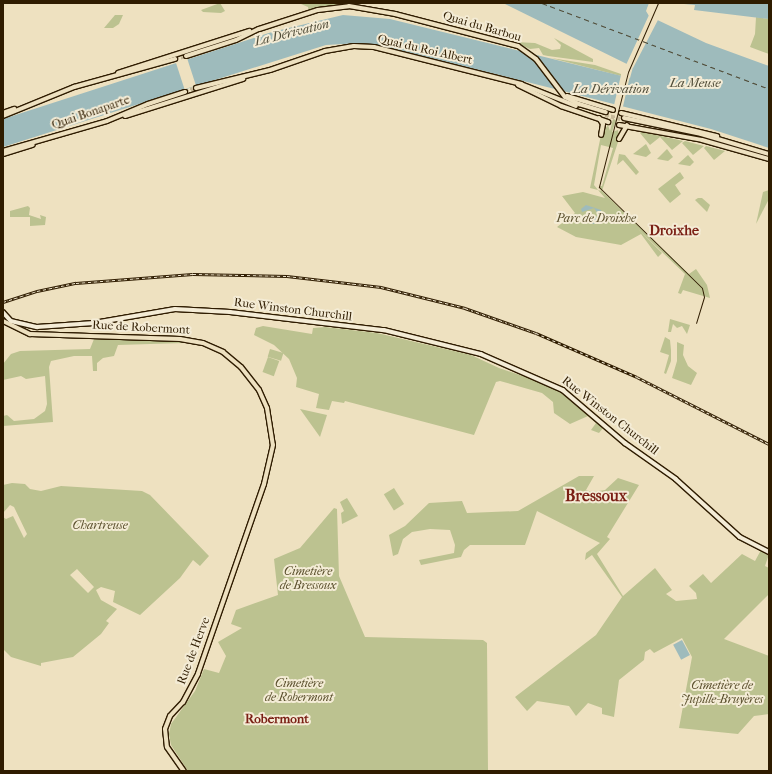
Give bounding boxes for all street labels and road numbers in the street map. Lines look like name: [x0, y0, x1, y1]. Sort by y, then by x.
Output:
street label: Quai du Barbou: [441, 9, 523, 45]
street label: Quai du Roi Albert: [376, 32, 474, 68]
street label: Quai Bonaparte: [50, 93, 132, 133]
street label: Rue Winston Churchill: [233, 296, 353, 324]
street label: Rue de Robermont: [92, 318, 190, 338]
street label: Rue Winston Churchill: [559, 374, 661, 458]
street label: Rue de Herve: [175, 615, 213, 687]

